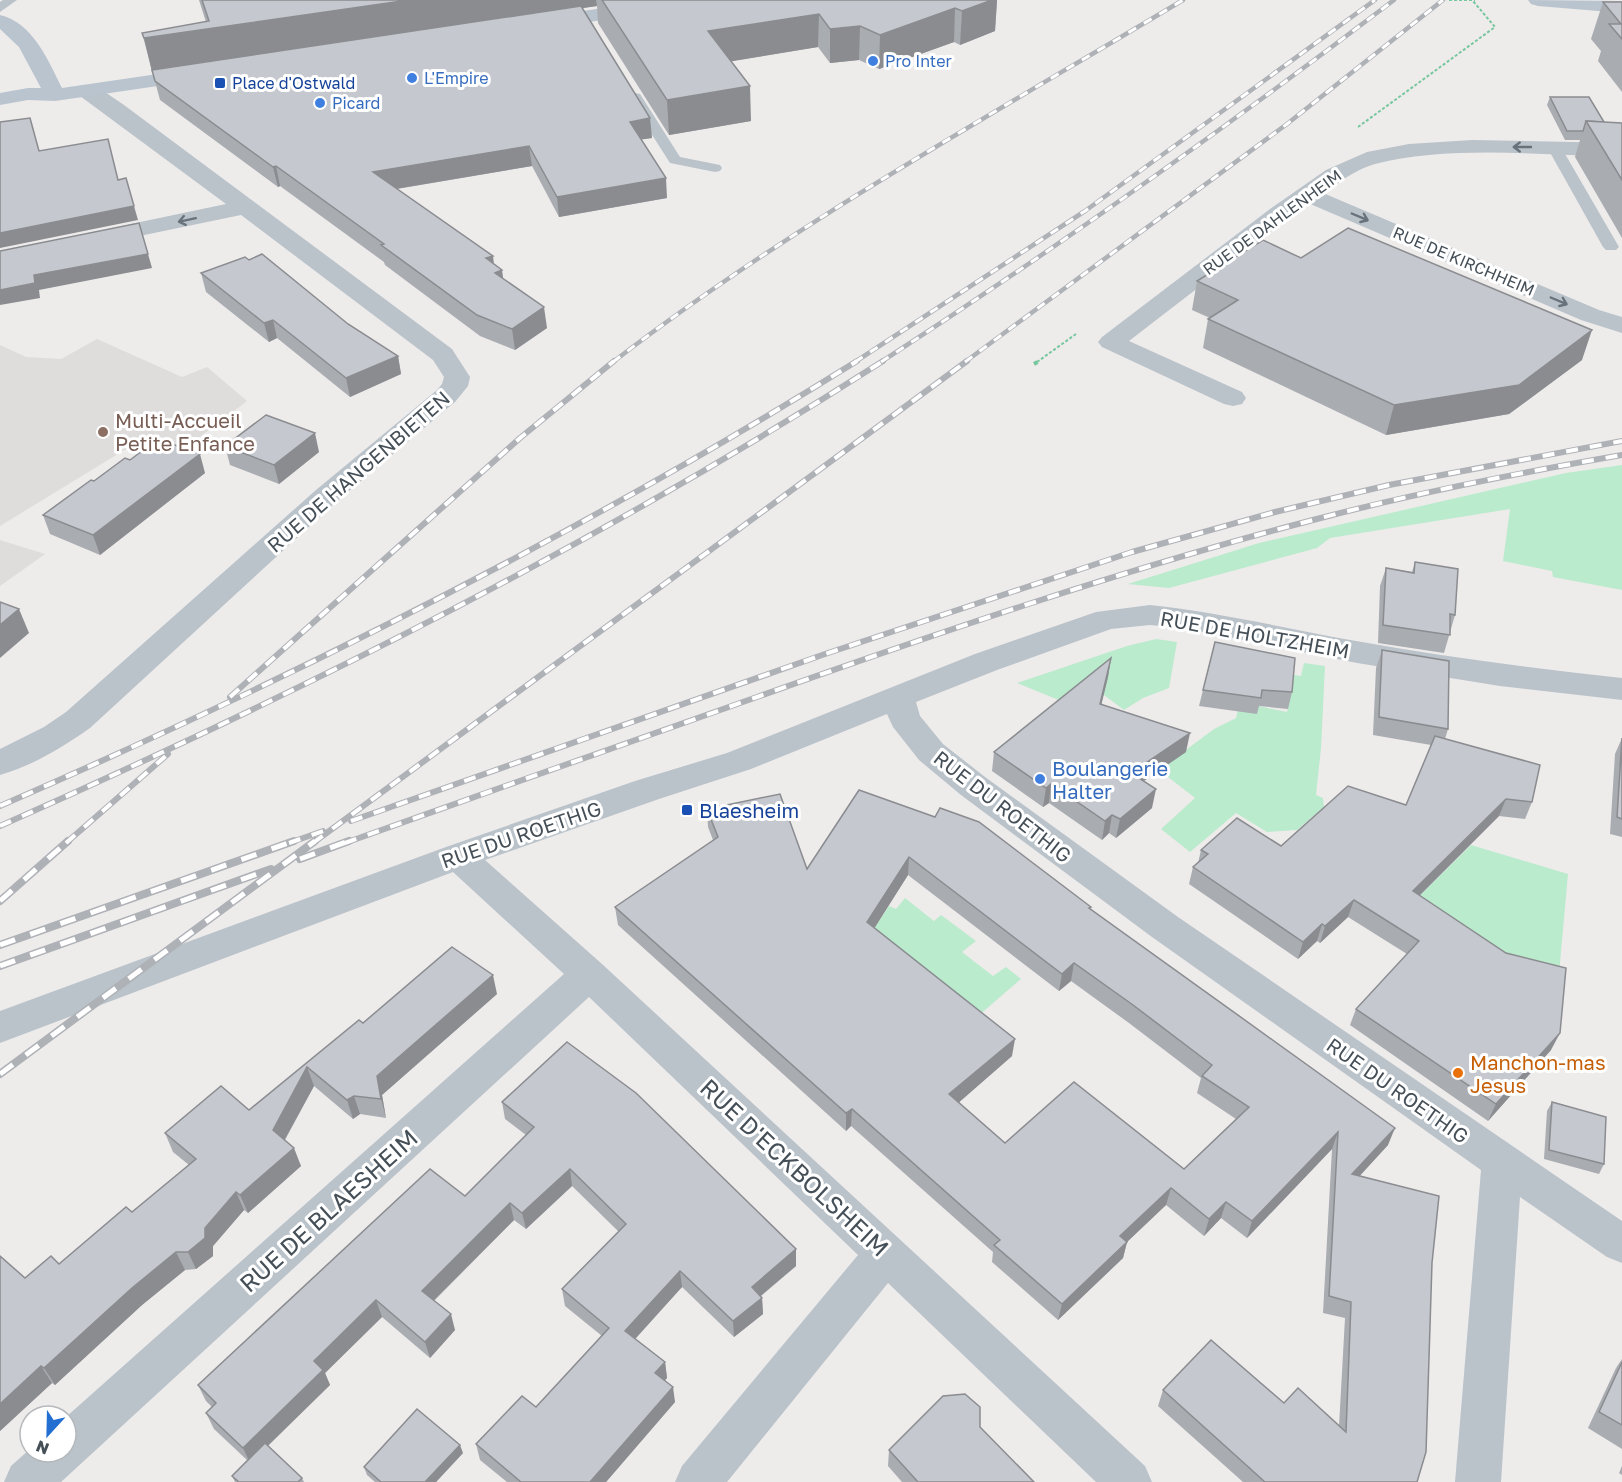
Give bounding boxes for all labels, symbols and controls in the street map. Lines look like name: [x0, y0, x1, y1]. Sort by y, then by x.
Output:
place label: Pro Inter: [885, 51, 952, 71]
marker: Pro Inter: [866, 54, 880, 68]
place label: L'Empire: [424, 68, 488, 88]
marker: L'Empire: [405, 71, 419, 85]
place label: Place d'Ostwald: [232, 73, 355, 93]
marker: Place d'Ostwald: [213, 76, 227, 90]
place label: Picard: [332, 93, 380, 113]
marker: Picard: [313, 96, 327, 110]
one-way arrow: [1512, 141, 1532, 153]
street label: RUE DE DAHLENHEIM: [1199, 165, 1345, 279]
one-way arrow: [1350, 212, 1369, 223]
one-way arrow: [178, 215, 198, 226]
street label: RUE DE KIRCHHEIM: [1390, 222, 1538, 300]
one-way arrow: [1549, 296, 1568, 307]
street label: RUE DE HANGENBIETEN: [262, 385, 454, 557]
place label: Multi-Accueil Petite Enfance: [115, 408, 255, 455]
marker: Multi-Accueil Petite Enfance: [96, 425, 110, 439]
street label: RUE DE HOLTZHEIM: [1159, 606, 1351, 662]
street label: RUE DU ROETHIG: [930, 745, 1076, 867]
place label: Boulangerie Halter: [1052, 756, 1168, 803]
marker: Boulangerie Halter: [1033, 772, 1047, 786]
street label: RUE DU ROETHIG: [438, 795, 604, 873]
place label: Blaesheim: [699, 798, 799, 822]
marker: Blaesheim: [680, 803, 694, 817]
street label: RUE DU ROETHIG: [1322, 1032, 1474, 1148]
place label: Manchon-mas Jesus: [1470, 1050, 1606, 1097]
marker: Manchon-mas Jesus: [1451, 1066, 1465, 1080]
street label: RUE D'ECKBOLSHEIM: [695, 1072, 895, 1262]
street label: RUE DE BLAESHEIM: [233, 1123, 423, 1297]
north arrow: [18, 1404, 78, 1464]
text: N: [33, 1436, 52, 1459]

